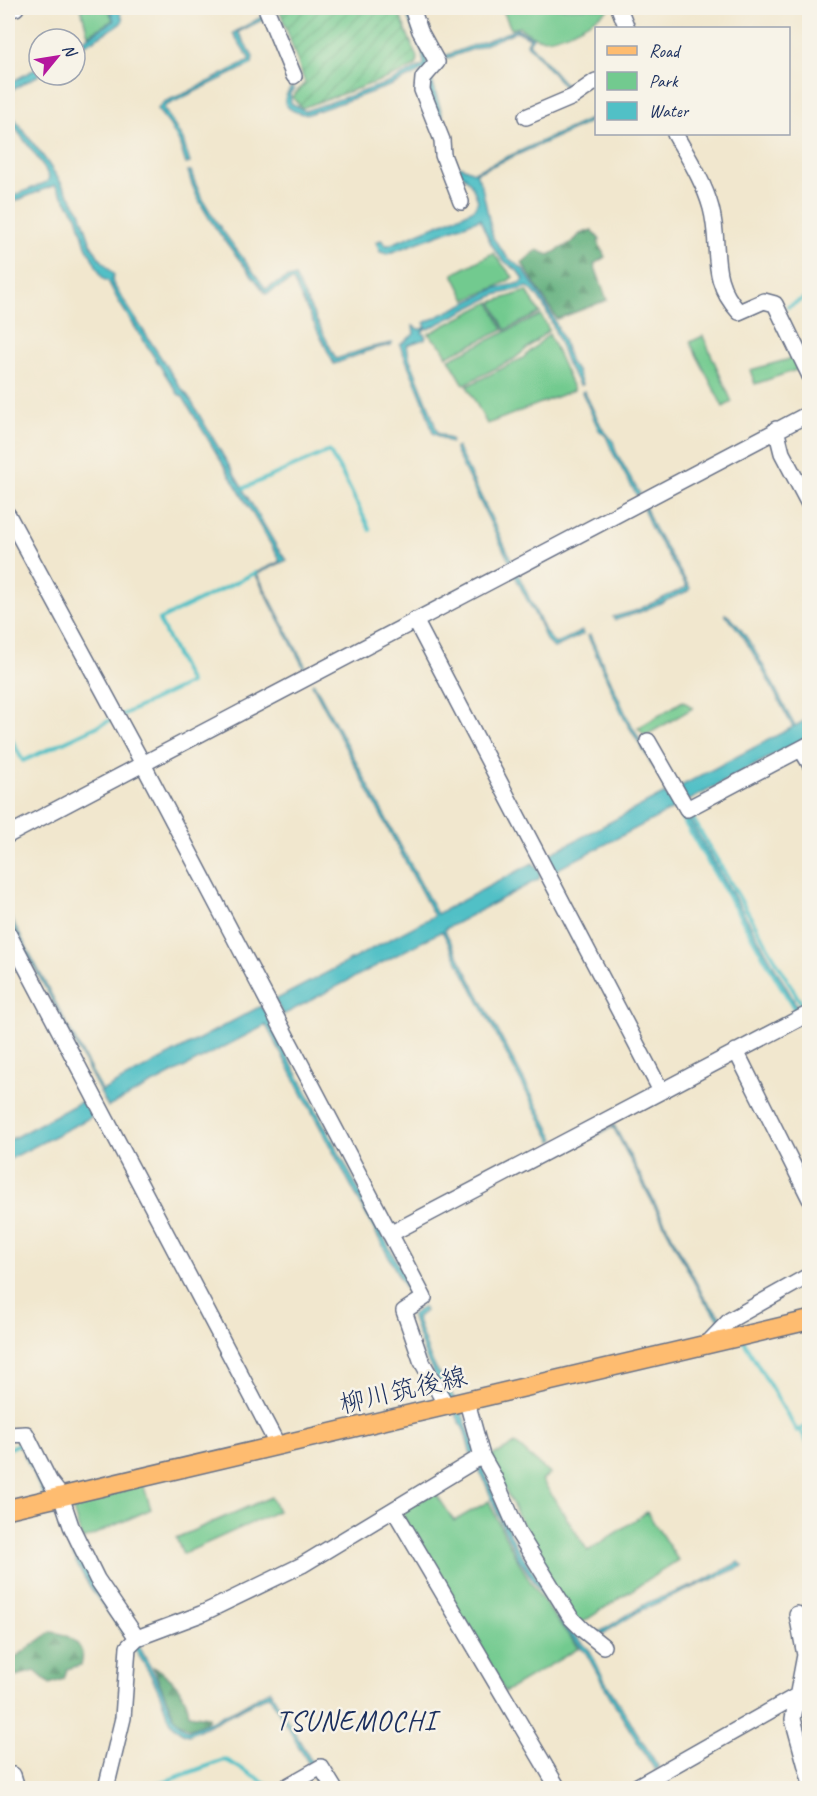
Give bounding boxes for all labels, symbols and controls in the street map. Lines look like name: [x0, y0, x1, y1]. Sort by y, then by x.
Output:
north arrow: [27, 27, 87, 87]
legend: [595, 27, 790, 135]
text: Road: [649, 40, 682, 62]
text: N: [58, 41, 82, 62]
text: Park: [649, 70, 679, 92]
text: Water: [649, 100, 690, 122]
street label: 柳川筑後線: [336, 1359, 470, 1421]
district label: TSUNEMOCHI: [276, 1703, 441, 1738]

